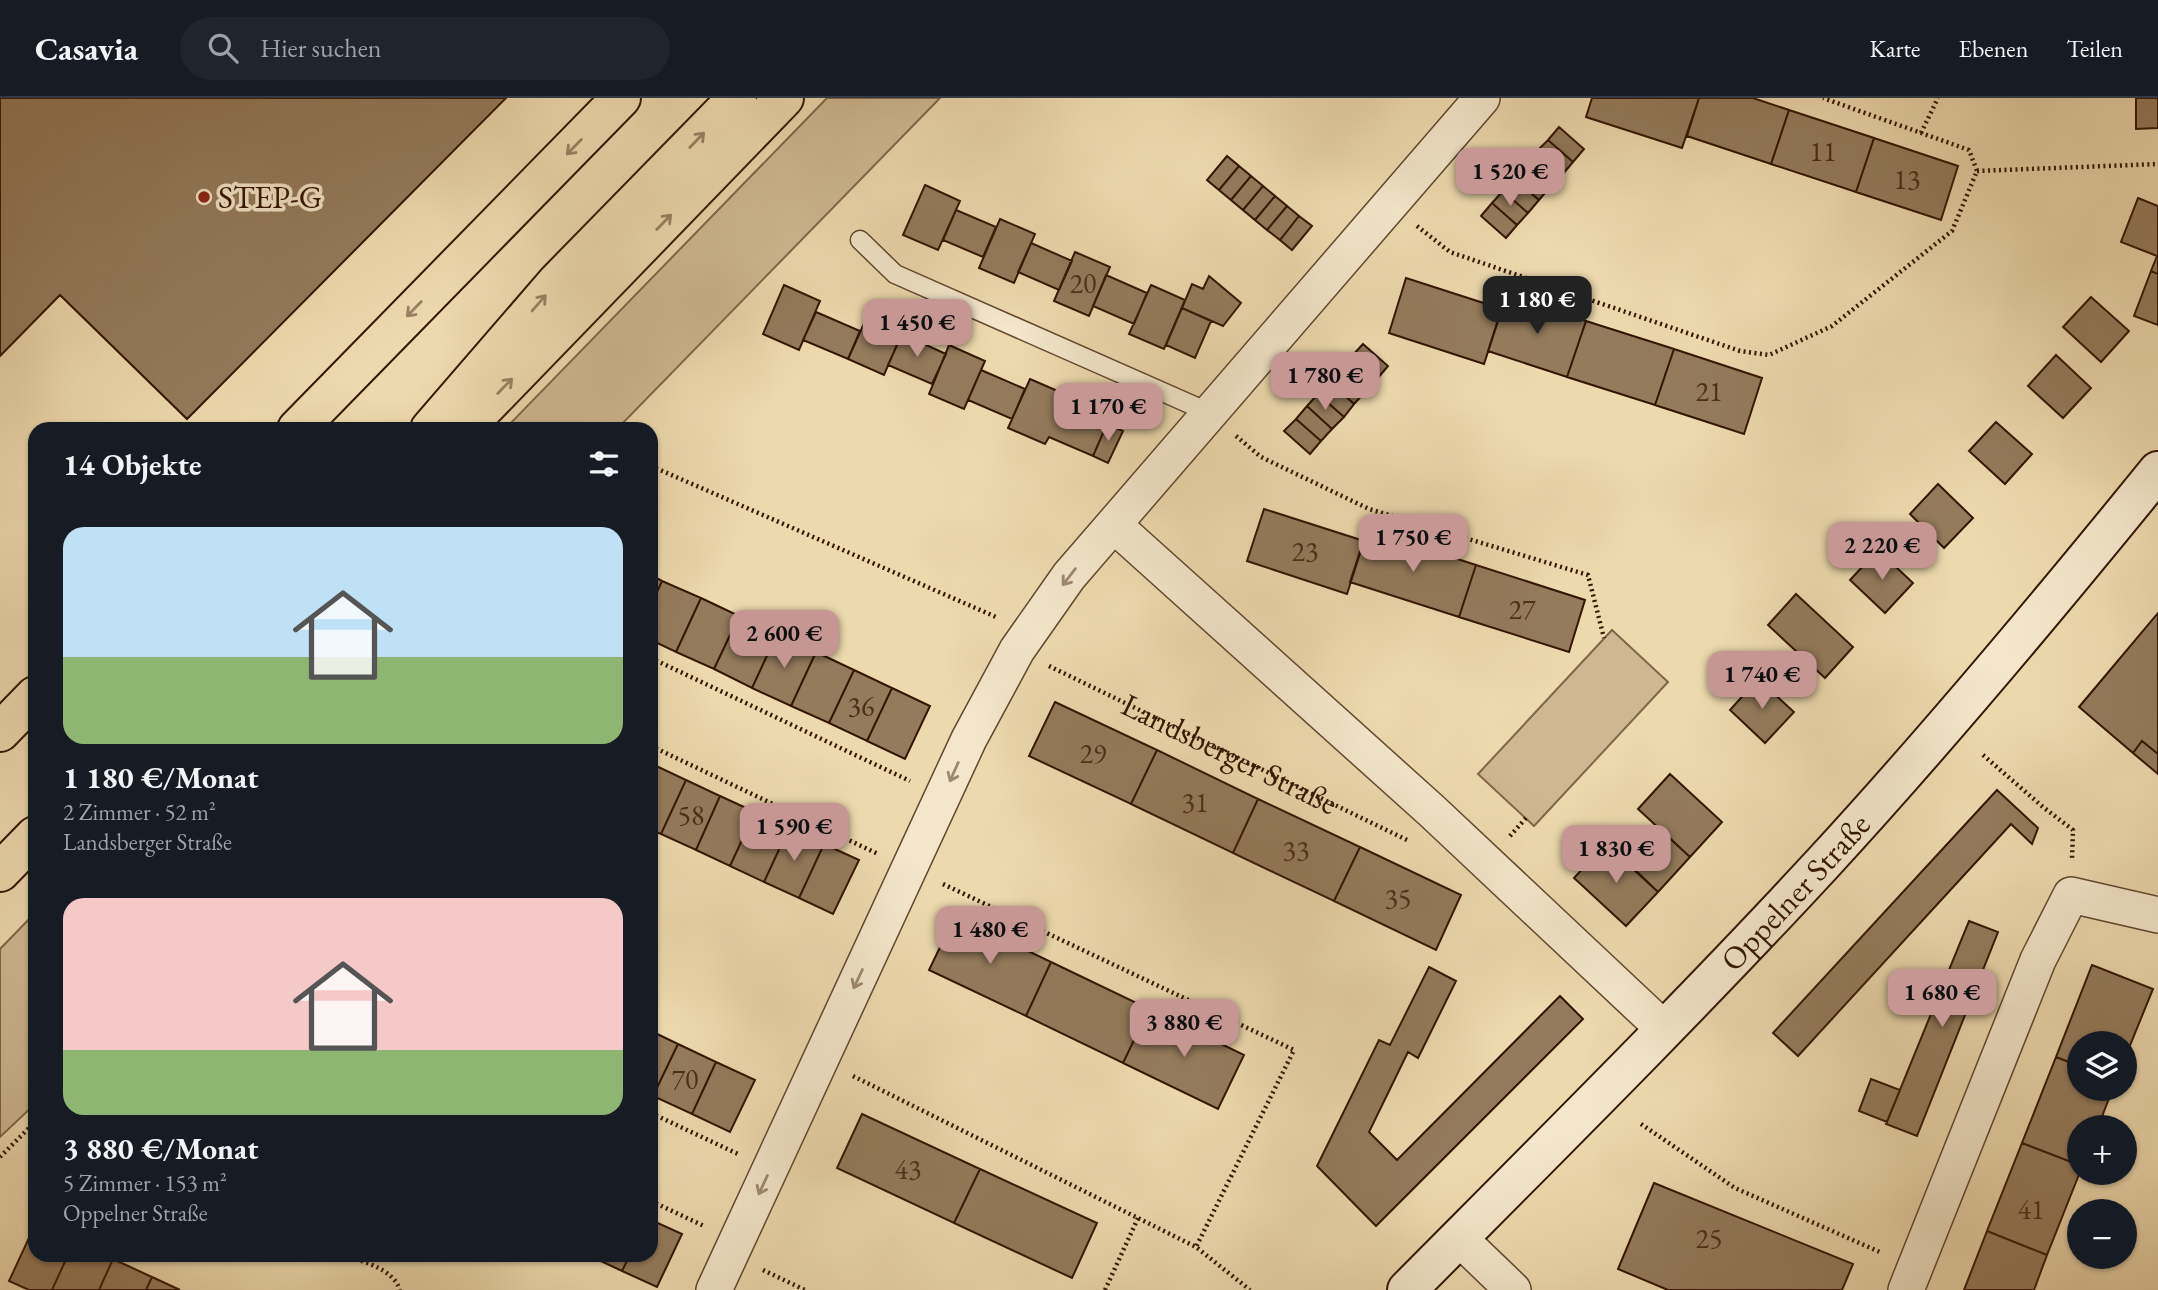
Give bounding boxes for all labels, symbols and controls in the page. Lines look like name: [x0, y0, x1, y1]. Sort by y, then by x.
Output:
search box: [180, 17, 670, 80]
text: Casavia: [35, 27, 138, 70]
icon: search: [204, 29, 242, 67]
text: Hier suchen: [260, 31, 382, 65]
text: Karte: [1870, 33, 1920, 64]
text: Ebenen: [1958, 33, 2028, 64]
text: Teilen: [2066, 33, 2123, 64]
one-way arrow: [688, 131, 705, 148]
house number: 11: [1810, 133, 1836, 169]
one-way arrow: [565, 138, 582, 155]
pin: 1 520 €: [1445, 148, 1575, 208]
text: 1 520 €: [1472, 156, 1548, 186]
house number: 13: [1894, 161, 1920, 197]
place label: STEP-G: [218, 176, 322, 218]
marker: STEP-G: [196, 189, 212, 205]
one-way arrow: [655, 214, 672, 231]
house number: 20: [1070, 265, 1096, 301]
pin: 1 180 €: [1472, 276, 1602, 336]
text: 1 180 €: [1499, 284, 1575, 314]
one-way arrow: [531, 295, 547, 313]
one-way arrow: [406, 300, 423, 317]
pin: 1 450 €: [852, 300, 982, 359]
text: 1 450 €: [879, 307, 955, 337]
pin: 1 780 €: [1260, 352, 1390, 412]
text: 1 780 €: [1287, 360, 1363, 390]
house number: 21: [1696, 373, 1722, 409]
one-way arrow: [497, 377, 514, 394]
pin: 1 170 €: [1043, 384, 1173, 443]
text: 1 170 €: [1070, 391, 1146, 421]
text: 14 Objekte: [63, 445, 202, 484]
icon: filters: [585, 445, 623, 483]
pin: 1 750 €: [1348, 514, 1478, 574]
text: 1 750 €: [1375, 522, 1451, 552]
pin: 2 220 €: [1817, 522, 1947, 582]
text: 2 220 €: [1844, 530, 1920, 560]
house number: 23: [1292, 533, 1318, 569]
one-way arrow: [1061, 567, 1076, 585]
icon: home: [280, 572, 406, 698]
house number: 27: [1509, 591, 1536, 627]
pin: 2 600 €: [719, 610, 849, 670]
text: 2 600 €: [746, 618, 822, 648]
pin: 1 740 €: [1697, 652, 1827, 711]
text: 1 740 €: [1724, 659, 1800, 689]
street label: Landsberger Straße: [1115, 684, 1345, 824]
house number: 36: [848, 688, 874, 724]
house number: 29: [1080, 735, 1106, 771]
text: 1 180 €/Monat: [63, 758, 258, 797]
one-way arrow: [946, 761, 960, 782]
house number: 31: [1182, 784, 1208, 820]
text: 2 Zimmer · 52 m²: [63, 797, 216, 827]
house number: 58: [678, 797, 704, 833]
pin: 1 590 €: [729, 804, 859, 863]
street label: Oppelner Straße: [1711, 804, 1879, 980]
text: 1 590 €: [756, 811, 832, 841]
pin: 1 830 €: [1551, 826, 1681, 885]
text: Landsberger Straße: [63, 827, 232, 857]
house number: 33: [1283, 832, 1309, 868]
text: 1 830 €: [1578, 833, 1654, 863]
house number: 35: [1385, 880, 1411, 916]
pin: 1 480 €: [925, 906, 1055, 966]
text: 1 480 €: [952, 914, 1028, 944]
icon: home: [280, 943, 406, 1069]
one-way arrow: [851, 967, 864, 989]
pin: 1 680 €: [1877, 970, 2007, 1029]
text: 1 680 €: [1904, 977, 1980, 1007]
pin: 3 880 €: [1119, 1000, 1249, 1059]
text: 3 880 €: [1146, 1007, 1222, 1037]
map controls: [2067, 1031, 2137, 1269]
button: layers: [2067, 1031, 2137, 1101]
house number: 70: [672, 1061, 698, 1097]
button: +: [2067, 1115, 2137, 1185]
text: 3 880 €/Monat: [63, 1129, 258, 1168]
house number: 43: [895, 1151, 921, 1187]
text: 5 Zimmer · 153 m²: [63, 1168, 227, 1198]
one-way arrow: [755, 1174, 769, 1195]
house number: 41: [2018, 1191, 2044, 1227]
text: Oppelner Straße: [63, 1198, 208, 1228]
button: −: [2067, 1199, 2137, 1269]
house number: 25: [1696, 1220, 1722, 1256]

